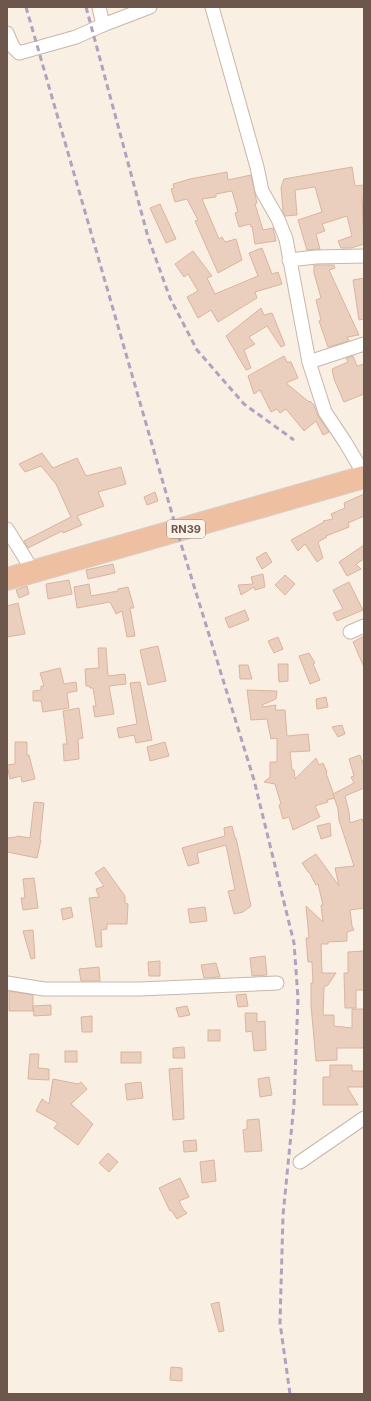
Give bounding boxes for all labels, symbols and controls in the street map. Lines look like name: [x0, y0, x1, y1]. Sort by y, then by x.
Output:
road number: RN39: [167, 520, 205, 538]

